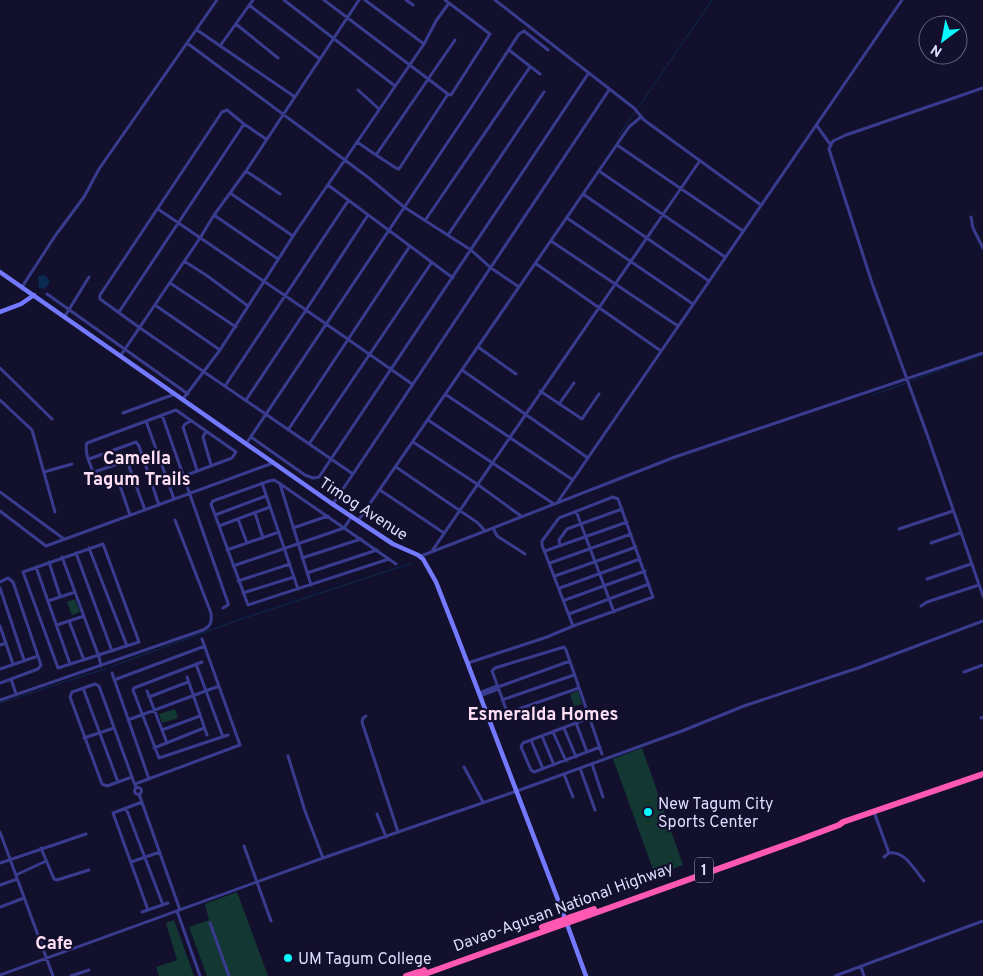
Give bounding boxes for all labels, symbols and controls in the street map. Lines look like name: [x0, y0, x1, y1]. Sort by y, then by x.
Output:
north arrow: [918, 15, 968, 65]
text: N: [928, 40, 946, 60]
district label: Camella Tagum Trails: [83, 448, 191, 492]
street label: Timog Avenue: [315, 474, 411, 546]
district label: Esmeralda Homes: [468, 704, 618, 727]
place label: New Tagum City Sports Center: [658, 795, 773, 833]
marker: New Tagum City Sports Center: [642, 806, 654, 818]
road number: 1: [695, 858, 713, 882]
street label: Davao-Agusan National Highway: [451, 859, 676, 957]
district label: Cafe: [35, 933, 73, 956]
place label: UM Tagum College: [298, 950, 432, 970]
marker: UM Tagum College: [282, 952, 294, 964]

